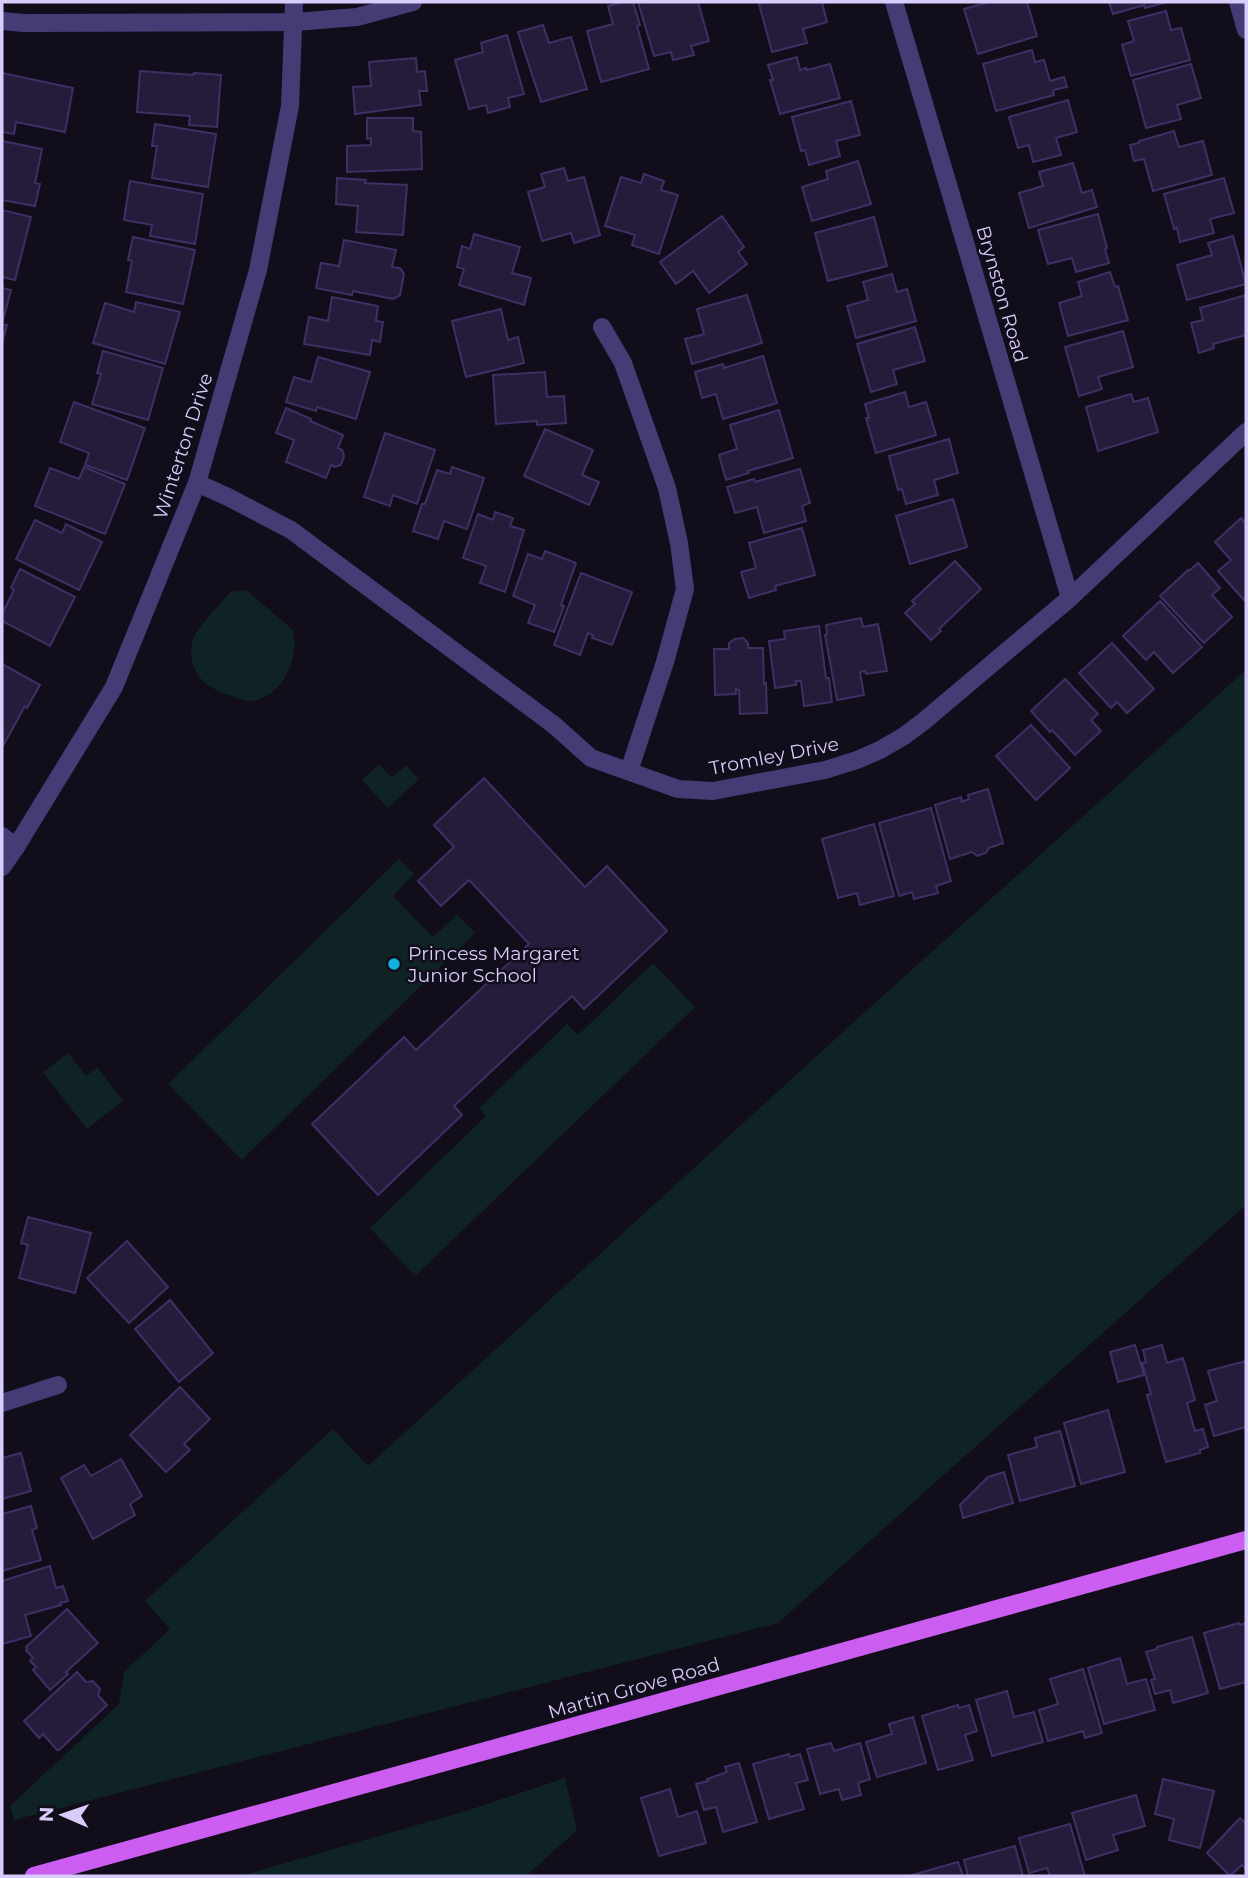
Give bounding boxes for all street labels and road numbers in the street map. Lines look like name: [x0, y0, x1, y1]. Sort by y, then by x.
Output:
street label: Brynston Road: [972, 223, 1032, 365]
street label: Winterton Drive: [149, 370, 217, 522]
street label: Tromley Drive: [707, 732, 841, 780]
street label: Martin Grove Road: [545, 1652, 723, 1724]

